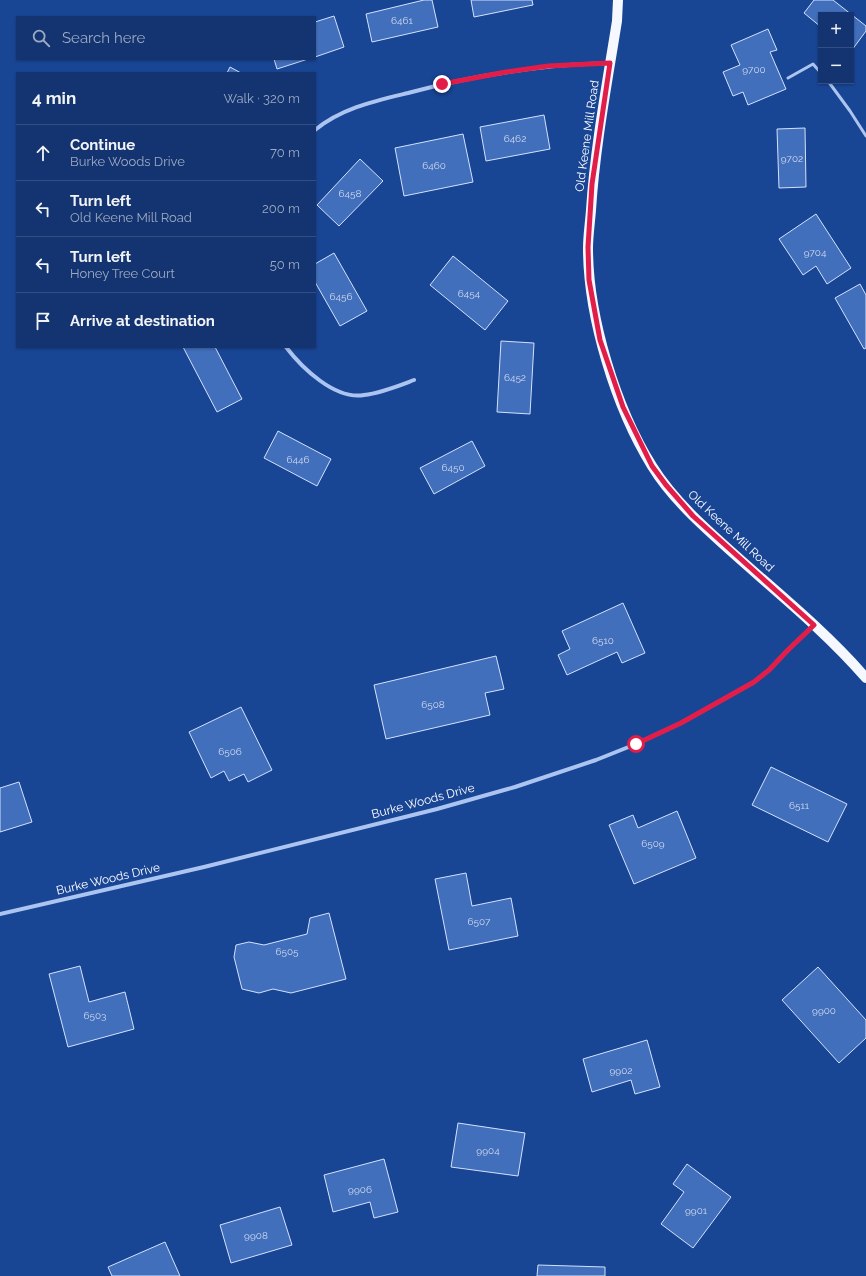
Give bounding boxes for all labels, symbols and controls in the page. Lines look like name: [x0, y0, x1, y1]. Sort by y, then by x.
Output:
map controls: [818, 12, 854, 84]
button: +: [818, 12, 854, 48]
house number: 6461: [391, 15, 414, 26]
search box: [16, 16, 316, 60]
icon: search: [30, 27, 52, 49]
text: Search here: [62, 29, 145, 47]
button: −: [818, 48, 854, 84]
house number: 9700: [742, 64, 766, 75]
route end: [433, 75, 451, 93]
street label: Old Keene Mill Road: [572, 79, 602, 193]
text: 4 min: [32, 88, 76, 108]
text: Walk · 320 m: [224, 91, 300, 106]
house number: 6462: [504, 133, 526, 144]
text: Continue: [70, 136, 135, 154]
icon: ahead: [32, 142, 54, 164]
text: 70 m: [270, 145, 300, 160]
house number: 9702: [781, 153, 803, 164]
text: Burke Woods Drive: [70, 154, 185, 169]
house number: 6460: [422, 160, 446, 171]
house number: 6458: [339, 188, 362, 199]
text: Turn left: [70, 192, 131, 210]
icon: left: [32, 198, 54, 220]
text: 200 m: [262, 201, 300, 216]
text: Old Keene Mill Road: [70, 210, 192, 225]
house number: 9704: [804, 247, 827, 258]
text: Turn left: [70, 248, 131, 266]
icon: left: [32, 254, 54, 276]
text: 50 m: [270, 257, 300, 272]
text: Honey Tree Court: [70, 266, 175, 281]
house number: 6454: [458, 288, 481, 299]
house number: 6456: [330, 291, 352, 302]
icon: arrive: [32, 310, 54, 332]
text: Arrive at destination: [70, 312, 215, 330]
house number: 6452: [504, 372, 526, 383]
house number: 6446: [287, 454, 309, 465]
house number: 6450: [441, 462, 465, 473]
street label: Old Keene Mill Road: [685, 488, 777, 574]
house number: 6510: [592, 635, 614, 646]
house number: 6508: [421, 699, 445, 710]
route start: [627, 735, 645, 753]
house number: 6506: [218, 746, 242, 757]
street label: Burke Woods Drive: [370, 781, 476, 821]
house number: 6511: [789, 800, 810, 811]
house number: 6509: [641, 838, 665, 849]
street label: Burke Woods Drive: [55, 860, 161, 898]
house number: 6507: [468, 916, 491, 927]
house number: 6505: [275, 946, 299, 957]
house number: 9900: [812, 1005, 836, 1016]
house number: 6503: [84, 1010, 106, 1021]
house number: 9902: [609, 1065, 633, 1076]
house number: 9904: [476, 1145, 500, 1156]
house number: 9906: [348, 1184, 372, 1195]
house number: 9901: [685, 1205, 708, 1216]
house number: 9908: [244, 1230, 268, 1241]

